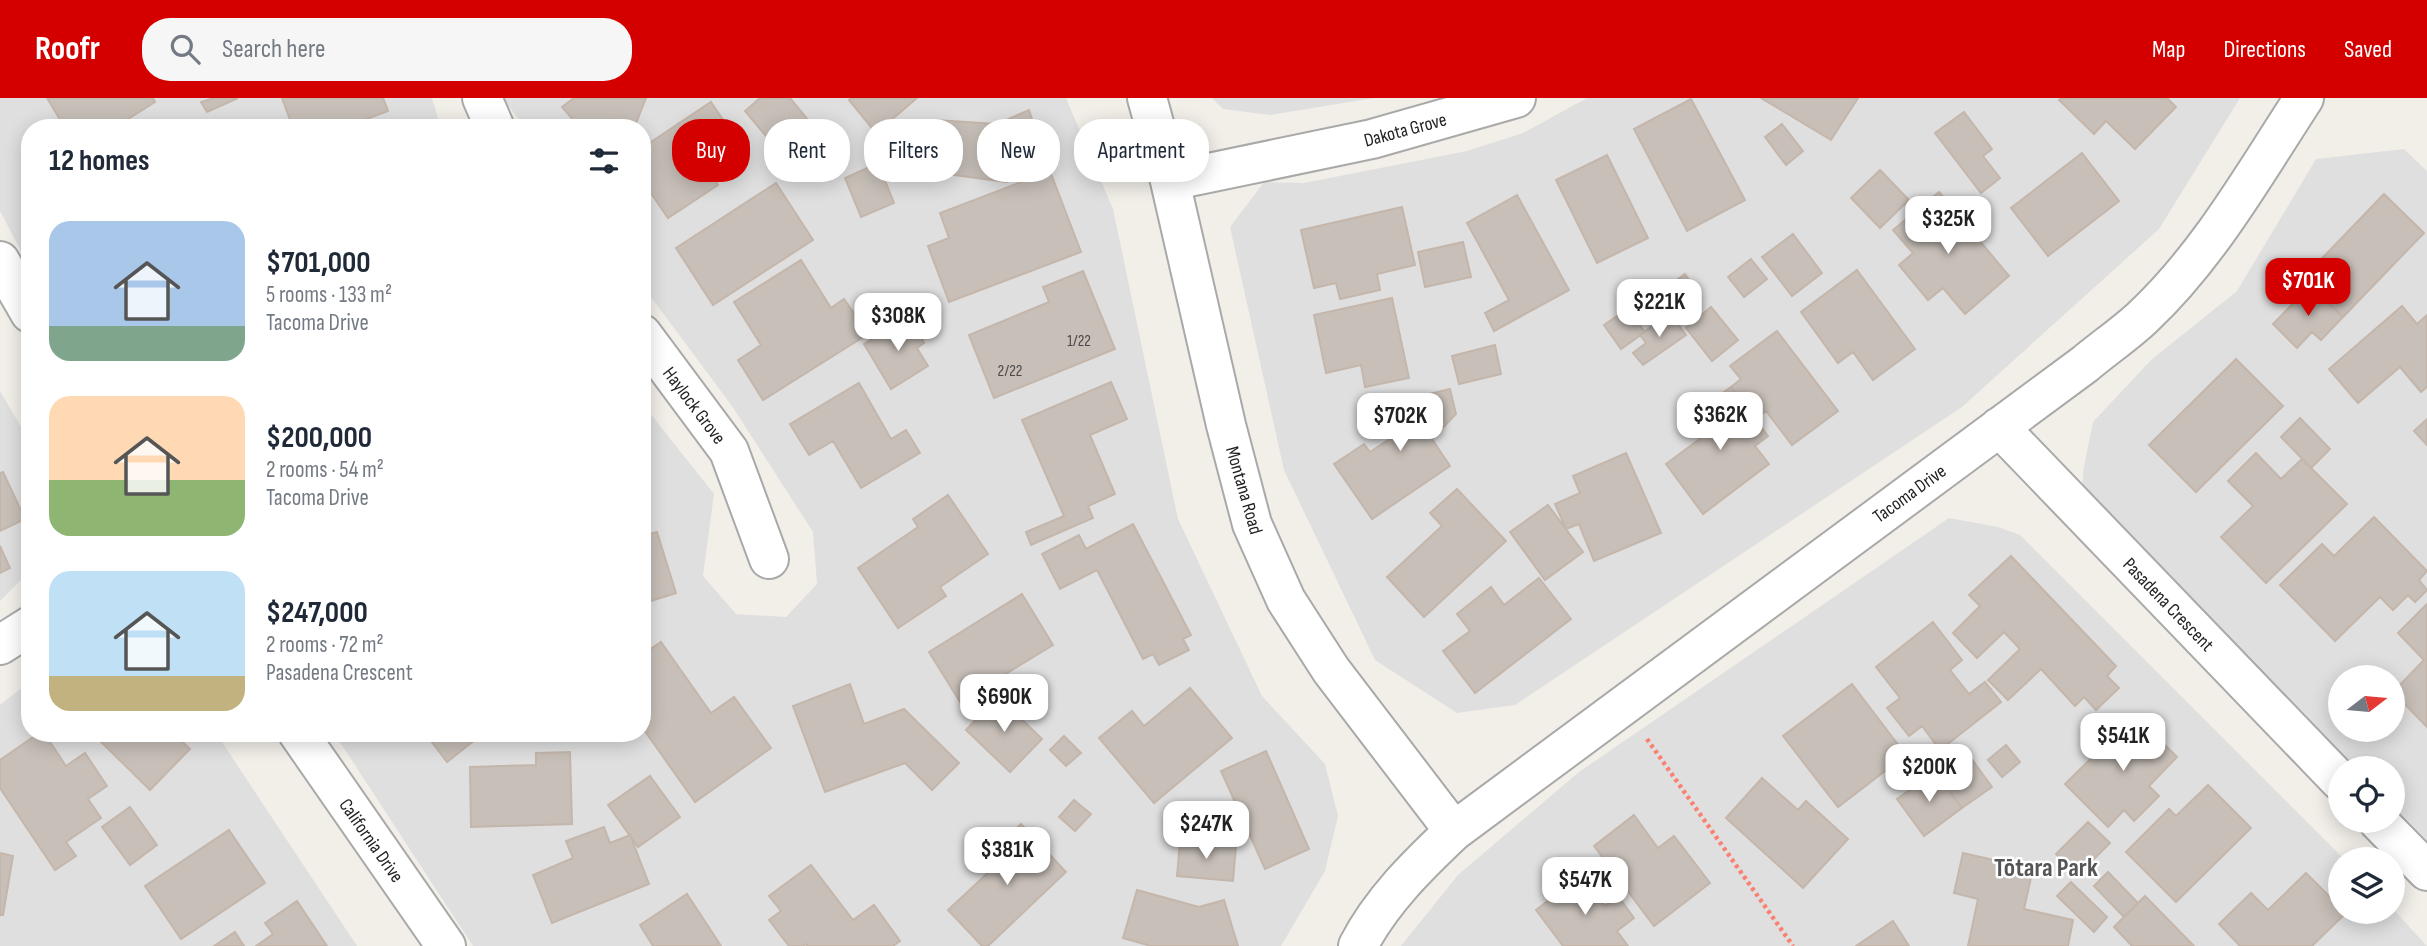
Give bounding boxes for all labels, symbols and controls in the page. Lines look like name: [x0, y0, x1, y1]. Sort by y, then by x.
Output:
search box: [142, 18, 632, 81]
text: Roofr: [35, 29, 100, 69]
icon: search: [166, 30, 204, 68]
text: Search here: [222, 34, 325, 65]
text: Map: [2152, 35, 2185, 64]
text: Directions: [2223, 35, 2306, 64]
text: Saved: [2344, 35, 2392, 64]
street label: Dakota Grove: [1362, 108, 1449, 153]
chip: Buy: [672, 119, 750, 182]
chip: Rent: [764, 119, 850, 182]
chip: Filters: [864, 119, 963, 182]
chip: New: [977, 119, 1060, 182]
chip: Apartment: [1074, 119, 1209, 182]
icon: filters: [585, 142, 623, 180]
text: 12 homes: [49, 143, 150, 179]
pin: $325K: [1899, 197, 1997, 256]
text: $325K: [1921, 205, 1975, 233]
text: $701,000: [266, 245, 371, 281]
icon: home: [105, 249, 189, 333]
pin: $701K: [2259, 258, 2357, 318]
text: $701K: [2281, 267, 2335, 295]
pin: $221K: [1610, 280, 1708, 339]
text: 5 rooms · 133 m²: [266, 281, 392, 309]
text: $221K: [1633, 288, 1685, 316]
pin: $308K: [849, 294, 947, 353]
text: $308K: [870, 302, 926, 330]
text: Tacoma Drive: [266, 309, 369, 337]
house number: 1/22: [1067, 332, 1091, 351]
house number: 2/22: [998, 362, 1022, 381]
street label: Haylock Grove: [657, 363, 730, 449]
pin: $362K: [1671, 392, 1769, 452]
pin: $702K: [1351, 394, 1449, 453]
text: $362K: [1693, 401, 1747, 429]
text: $702K: [1373, 402, 1427, 430]
text: $200,000: [266, 420, 372, 456]
icon: home: [105, 424, 189, 508]
street label: Montana Road: [1220, 444, 1267, 537]
text: 2 rooms · 54 m²: [266, 456, 384, 484]
street label: Tacoma Drive: [1869, 460, 1951, 528]
text: Tacoma Drive: [266, 484, 369, 512]
street label: Pasadena Crescent: [2118, 553, 2218, 657]
text: $247,000: [266, 595, 368, 631]
icon: home: [105, 599, 189, 683]
text: 2 rooms · 72 m²: [266, 631, 384, 659]
text: Pasadena Crescent: [266, 659, 413, 687]
north arrow: [2328, 665, 2404, 742]
map controls: [2328, 665, 2405, 924]
pin: $690K: [955, 674, 1053, 734]
text: $690K: [976, 683, 1032, 711]
pin: $541K: [2074, 714, 2172, 773]
text: $541K: [2096, 722, 2150, 750]
pin: $200K: [1880, 744, 1978, 804]
text: $200K: [1901, 753, 1957, 781]
button: locate: [2328, 756, 2405, 833]
street label: California Drive: [333, 794, 408, 887]
pin: $247K: [1157, 802, 1255, 861]
text: $247K: [1179, 810, 1233, 838]
pin: $381K: [958, 828, 1056, 887]
text: $381K: [980, 836, 1034, 864]
button: layers: [2328, 847, 2405, 924]
district label: Tōtara Park: [1994, 853, 2098, 884]
pin: $547K: [1536, 858, 1634, 917]
text: $547K: [1558, 866, 1612, 894]

